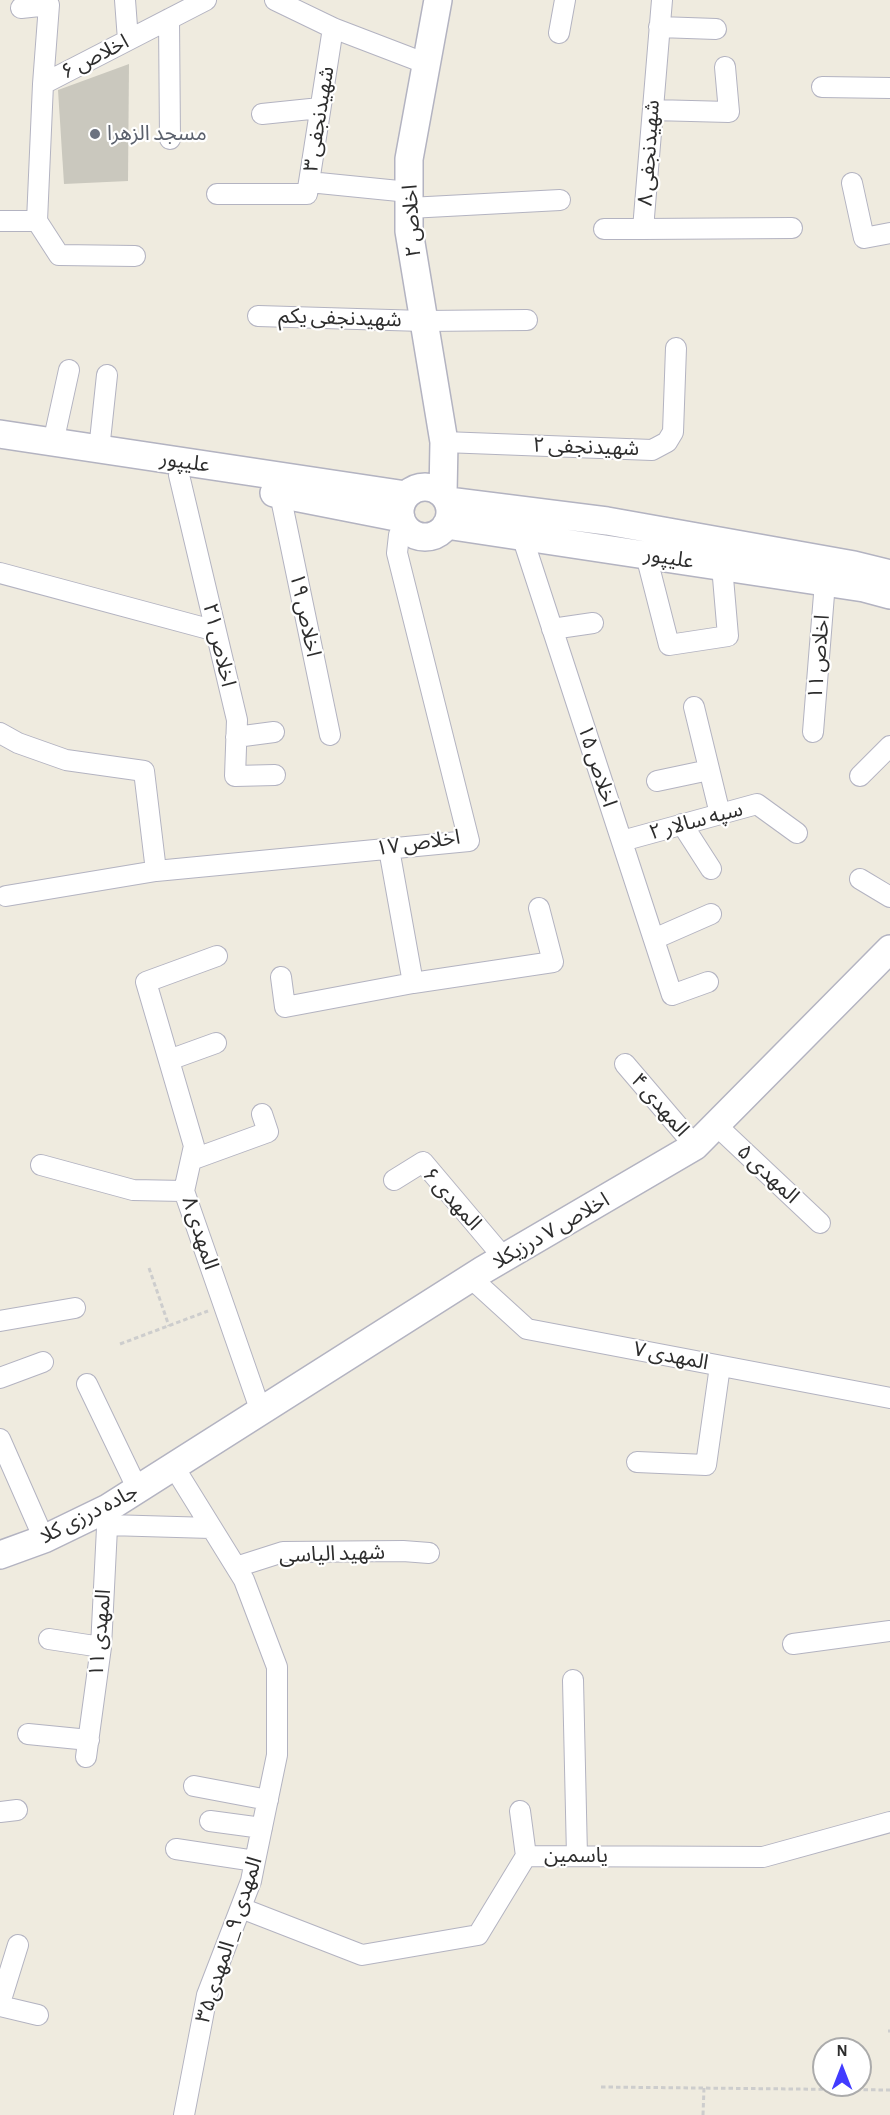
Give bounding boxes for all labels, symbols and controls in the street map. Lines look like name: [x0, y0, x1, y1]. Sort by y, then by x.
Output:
street label: اخلاص ۶: [57, 29, 133, 85]
street label: شهیدنجفی ۳: [298, 64, 340, 174]
street label: شهیدنجفی ۸: [633, 99, 665, 207]
place label: مسجد الزهرا: [107, 121, 207, 147]
marker: مسجد الزهرا: [88, 127, 102, 141]
street label: اخلاص ۲: [398, 184, 426, 258]
street label: شهیدنجفی یکم: [278, 303, 402, 333]
street label: شهیدنجفی ۲: [532, 433, 640, 461]
street label: علیپور: [158, 446, 212, 478]
street label: علیپور: [642, 542, 696, 574]
street label: اخلاص ۱۹: [284, 571, 326, 659]
street label: اخلاص ۲۱: [197, 601, 241, 689]
street label: اخلاص ۱۱: [803, 614, 835, 700]
street label: اخلاص ۱۵: [572, 722, 622, 810]
street label: سپه سالار ۲: [646, 796, 746, 846]
street label: اخلاص ۱۷: [374, 825, 462, 861]
street label: المهدی ۴: [626, 1068, 694, 1142]
street label: المهدی ۵: [732, 1139, 804, 1209]
street label: المهدی ۶: [417, 1162, 487, 1236]
street label: اخلاص ۷ درزیکلا: [488, 1187, 614, 1275]
street label: المهدی ۸: [176, 1193, 224, 1273]
street label: المهدی ۷: [631, 1336, 711, 1376]
street label: جاده درزی کلا: [36, 1479, 142, 1549]
street label: شهید الیاسی: [279, 1540, 385, 1568]
street label: المهدی ۱۱: [84, 1588, 116, 1678]
street label: یاسمین: [544, 1843, 608, 1869]
street label: المهدی ۹_ المهدی۳۵: [190, 1854, 268, 2026]
north arrow: [812, 2037, 872, 2097]
text: N: [836, 2043, 848, 2059]

